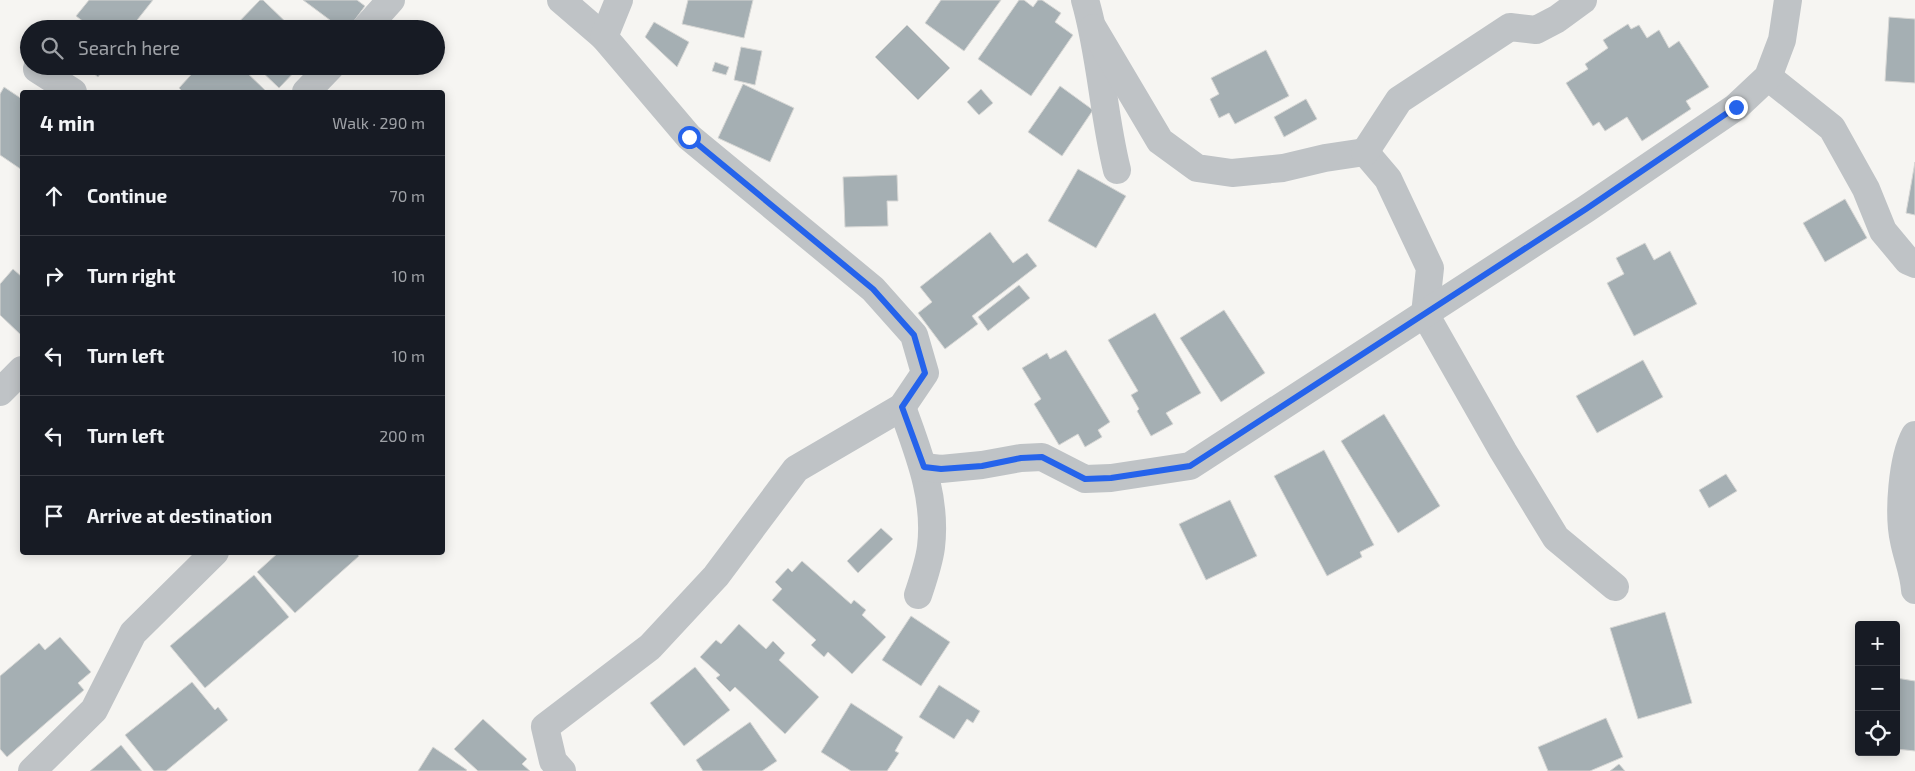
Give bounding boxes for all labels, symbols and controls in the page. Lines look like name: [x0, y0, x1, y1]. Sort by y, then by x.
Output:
search box: [20, 20, 445, 75]
icon: search: [38, 34, 66, 62]
text: Search here: [78, 36, 180, 59]
route end: [1725, 96, 1748, 119]
text: 4 min: [40, 110, 95, 135]
text: Walk · 290 m: [332, 113, 425, 132]
route start: [678, 126, 701, 149]
icon: ahead: [40, 182, 68, 210]
text: Continue: [87, 184, 167, 207]
text: 70 m: [390, 186, 425, 205]
icon: right: [40, 262, 68, 290]
text: Turn right: [87, 264, 175, 287]
text: 10 m: [391, 266, 425, 285]
icon: left: [40, 342, 68, 370]
text: Turn left: [87, 344, 164, 367]
text: 10 m: [391, 346, 425, 365]
icon: left: [40, 422, 68, 450]
text: Turn left: [87, 424, 164, 447]
text: 200 m: [379, 426, 425, 445]
icon: arrive: [40, 502, 68, 530]
text: Arrive at destination: [87, 504, 272, 527]
map controls: [1855, 621, 1900, 756]
button: +: [1855, 621, 1900, 666]
button: −: [1855, 666, 1900, 711]
button: locate: [1855, 711, 1900, 756]

